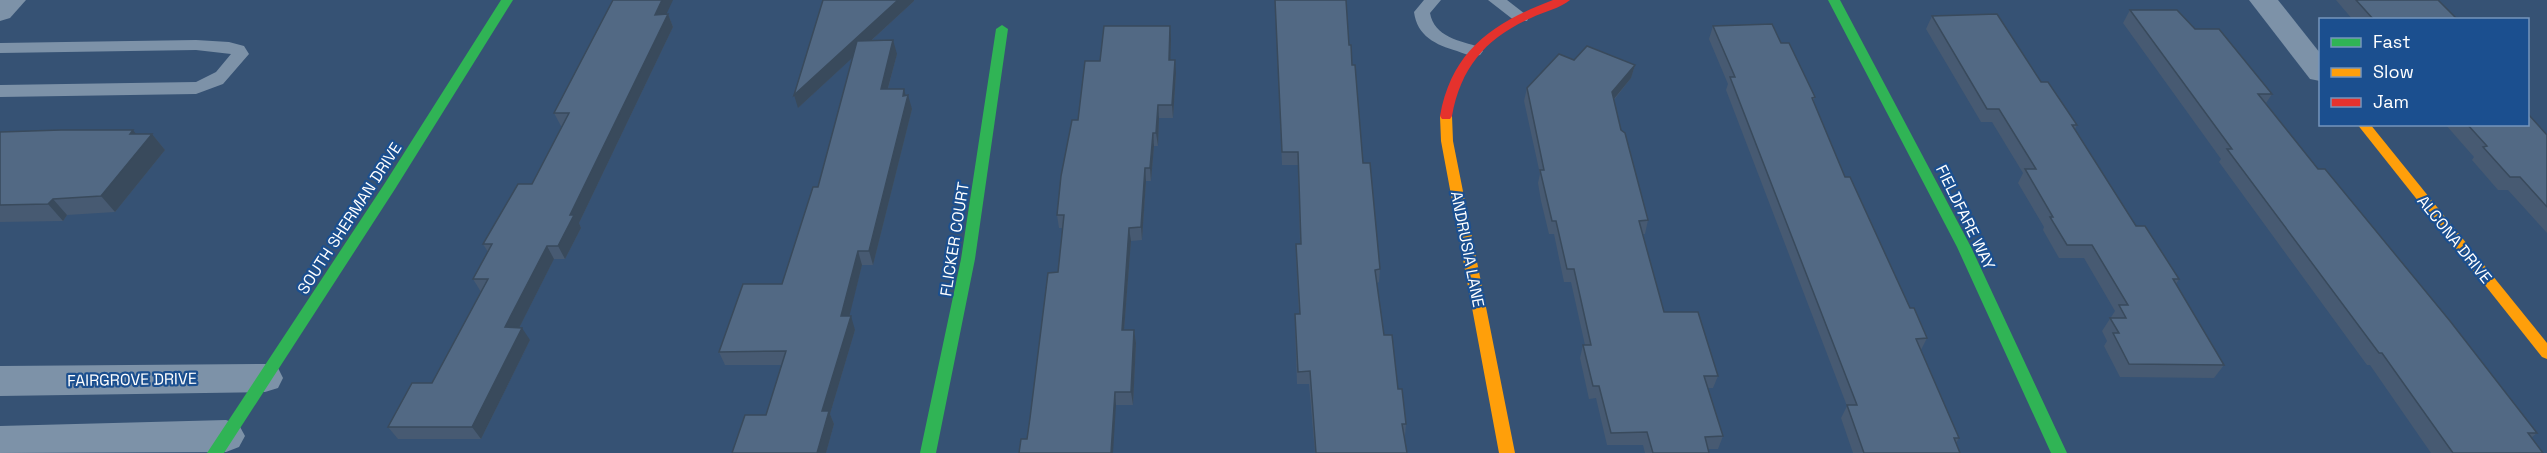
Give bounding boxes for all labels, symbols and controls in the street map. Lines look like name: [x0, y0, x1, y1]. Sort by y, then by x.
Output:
legend: [2319, 18, 2529, 126]
text: Fast: [2373, 30, 2410, 53]
text: Slow: [2373, 60, 2414, 83]
text: Jam: [2373, 90, 2409, 113]
street label: SOUTH SHERMAN DRIVE: [292, 138, 406, 298]
street label: FIELDFARE WAY: [1931, 161, 2000, 273]
street label: FLICKER COURT: [935, 180, 974, 298]
street label: ANDRUSIA LANE: [1446, 189, 1489, 309]
street label: ALCONA DRIVE: [2413, 191, 2497, 288]
street label: FAIRGROVE DRIVE: [67, 368, 197, 391]

